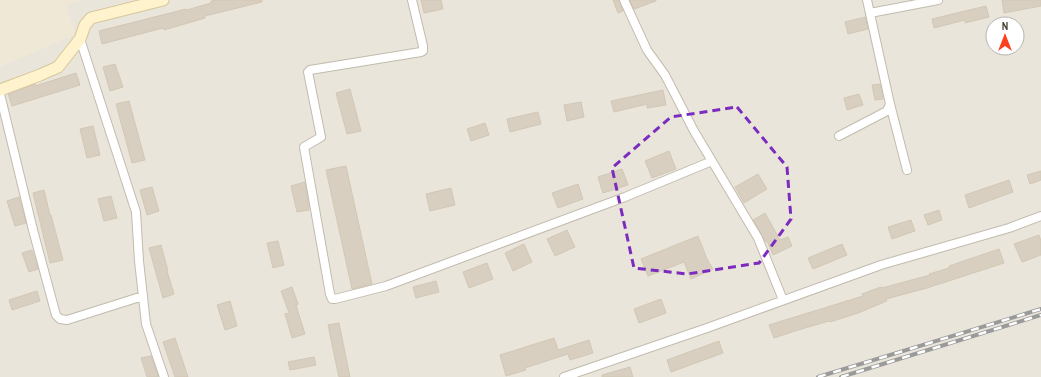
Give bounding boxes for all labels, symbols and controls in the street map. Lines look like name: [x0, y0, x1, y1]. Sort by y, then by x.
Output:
north arrow: [985, 16, 1025, 56]
text: N: [1002, 19, 1008, 33]

